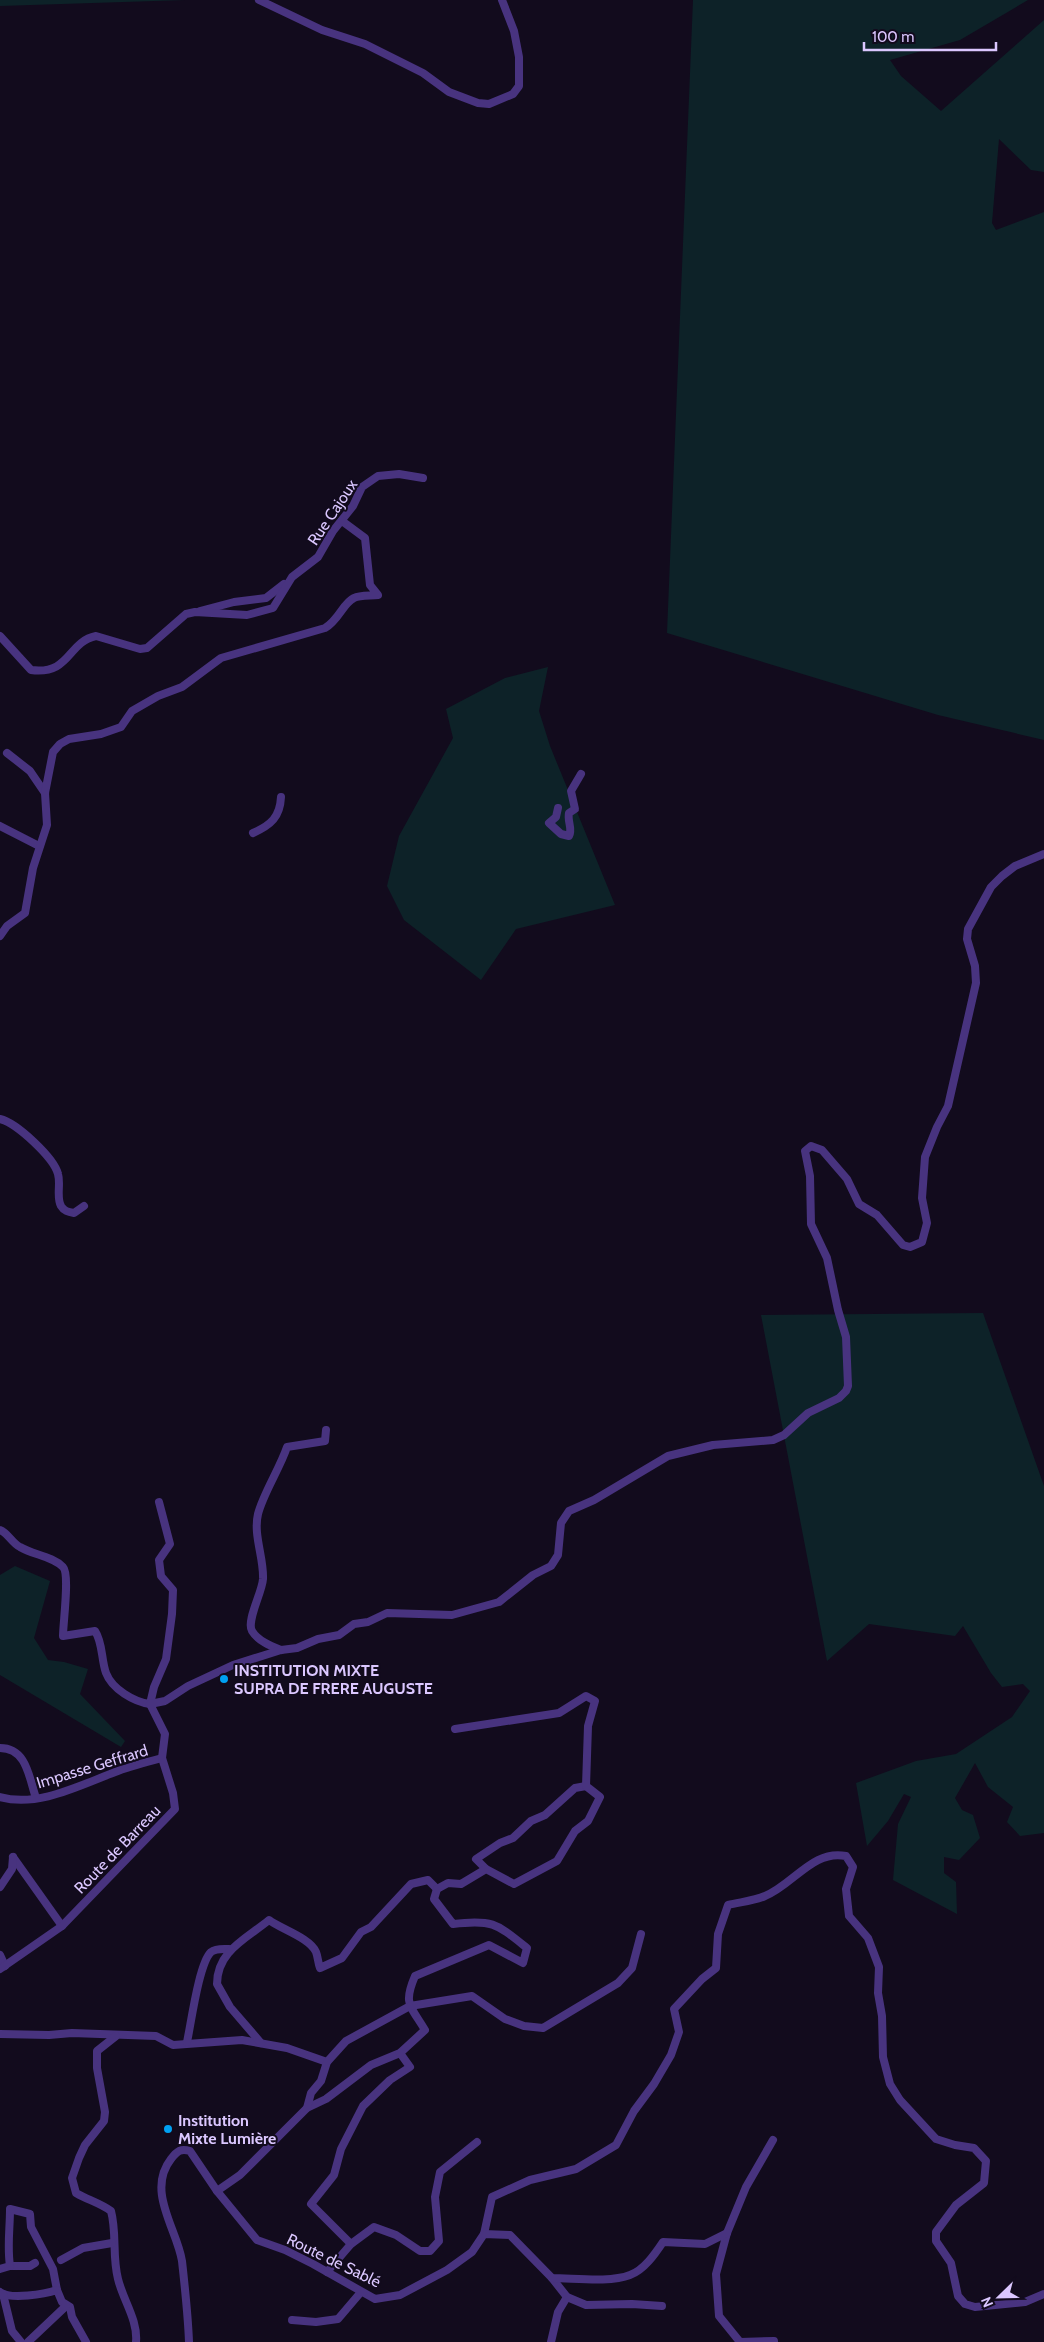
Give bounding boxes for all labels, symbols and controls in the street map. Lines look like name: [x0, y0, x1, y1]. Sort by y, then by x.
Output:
scale bar: [864, 20, 996, 52]
text: 100 m: [872, 28, 914, 46]
street label: Rue Cajoux: [303, 475, 362, 549]
place label: INSTITUTION MIXTE SUPRA DE FRERE AUGUSTE: [234, 1661, 433, 1698]
marker: INSTITUTION MIXTE SUPRA DE FRERE AUGUSTE: [218, 1673, 230, 1685]
street label: Impasse Geffrard: [34, 1741, 150, 1792]
street label: Route de Barreau: [70, 1801, 164, 1898]
place label: Institution Mixte Lumière: [178, 2111, 276, 2148]
marker: Institution Mixte Lumière: [162, 2123, 174, 2135]
street label: Route de Sablé: [284, 2230, 384, 2291]
north arrow: [974, 2272, 1024, 2322]
text: N: [977, 2294, 997, 2310]

